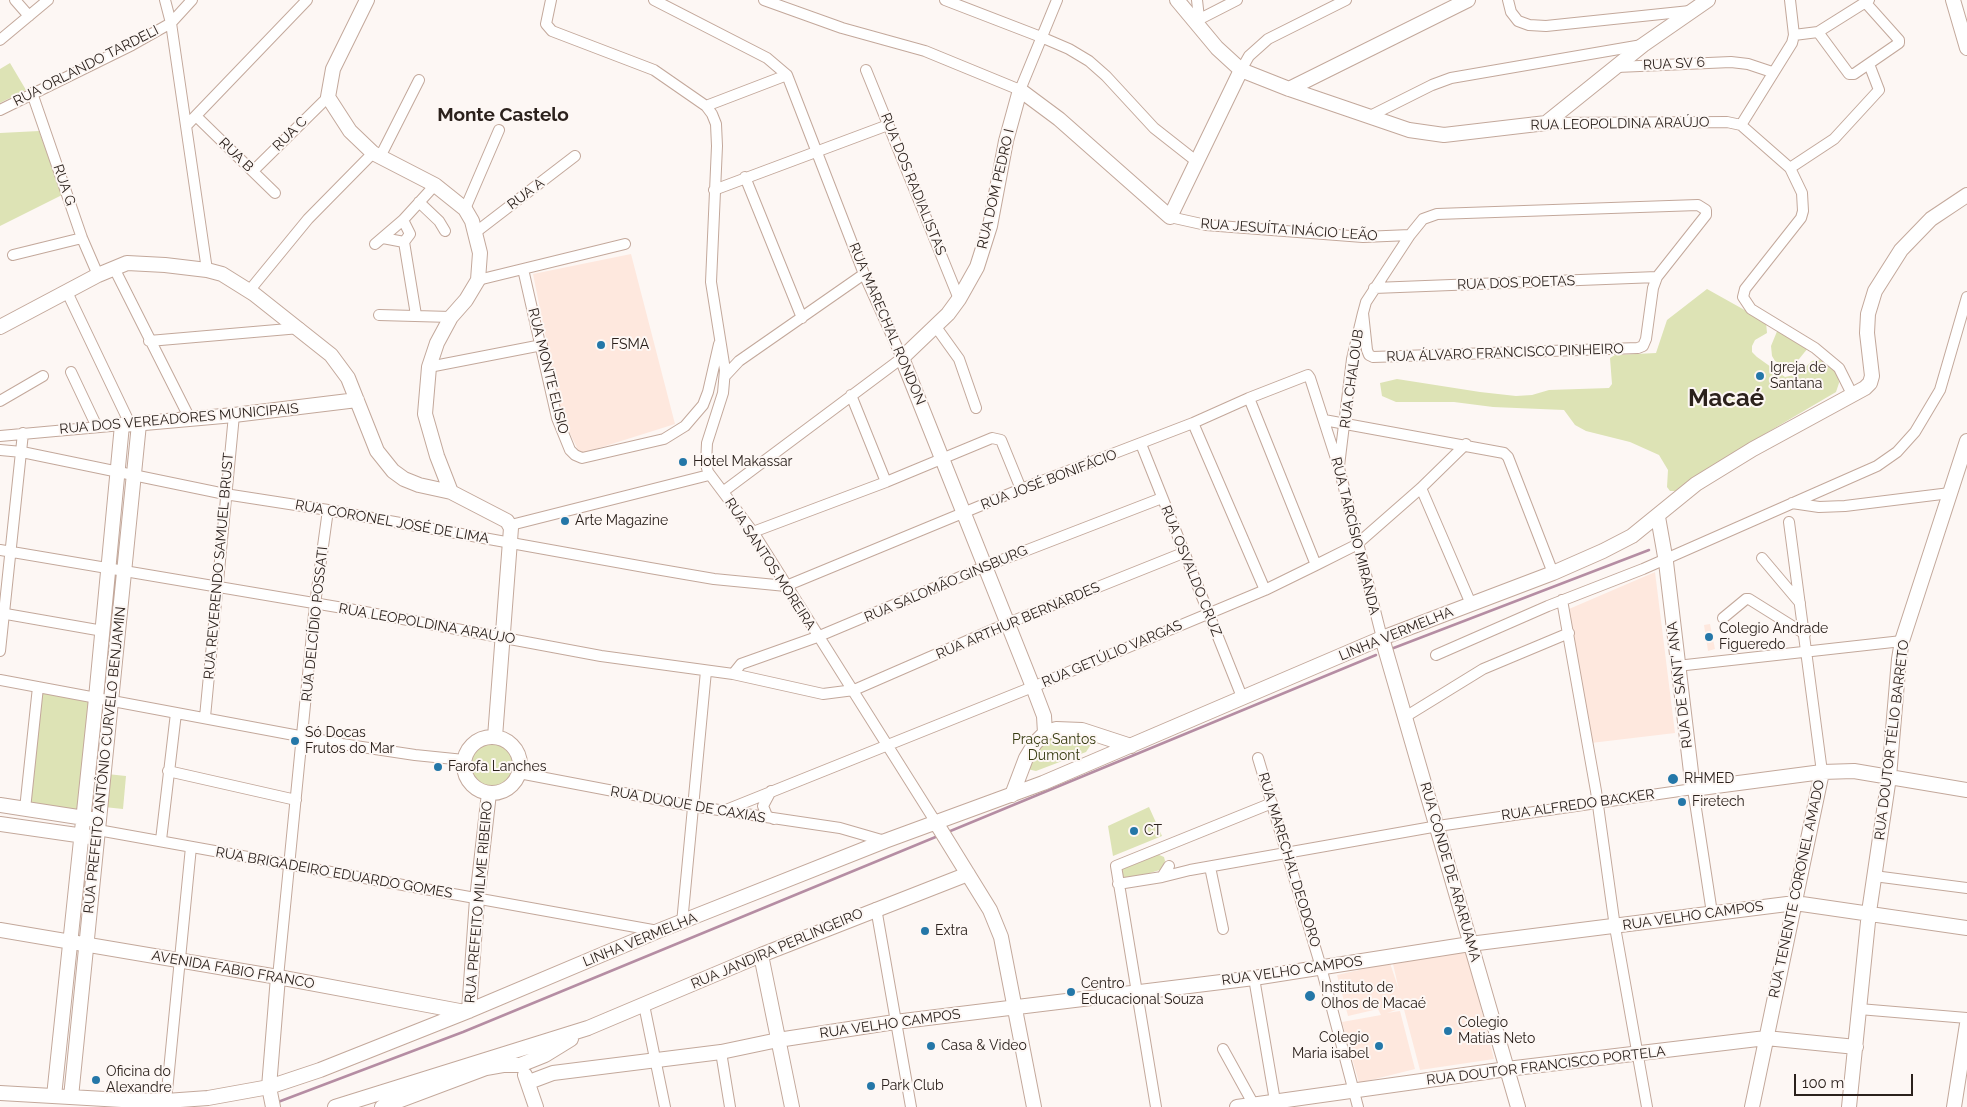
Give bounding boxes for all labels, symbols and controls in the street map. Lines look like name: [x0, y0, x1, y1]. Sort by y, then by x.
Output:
street label: RUA ORLANDO TARDELI: [11, 22, 161, 110]
street label: RUA SV 6: [1643, 54, 1705, 74]
district label: Monte Castelo: [437, 104, 569, 126]
street label: RUA DOS RADIALISTAS: [877, 110, 949, 258]
street label: RUA C: [269, 113, 311, 155]
street label: RUA LEOPOLDINA ARAÚJO: [1530, 114, 1710, 134]
street label: RUA DOM PEDRO I: [974, 127, 1018, 251]
street label: RUA B: [215, 134, 257, 176]
street label: RUA G: [49, 162, 79, 208]
street label: RUA A: [504, 175, 548, 213]
street label: RUA JESUÍTA INÁCIO LEÃO: [1200, 215, 1378, 245]
street label: RUA MARECHAL RONDON: [845, 240, 929, 408]
street label: RUA DOS POETAS: [1457, 273, 1575, 293]
street label: RUA MONTE ELISIO: [524, 306, 572, 436]
street label: RUA CHALOUB: [1337, 328, 1367, 430]
place label: FSMA: [611, 337, 649, 353]
marker: FSMA: [595, 339, 607, 351]
street label: RUA ÁLVARO FRANCISCO PINHEIRO: [1386, 340, 1624, 366]
place label: Igreja de Santana: [1770, 360, 1826, 392]
marker: Igreja de Santana: [1754, 370, 1766, 382]
district label: Macaé: [1688, 385, 1764, 413]
street label: RUA DOS VEREADORES MUNICIPAIS: [59, 400, 299, 438]
street label: RUA JOSÉ BONIFÁCIO: [979, 446, 1119, 514]
street label: RUA REVERENDO SAMUEL BRUST: [201, 452, 237, 680]
place label: Hotel Makassar: [693, 454, 793, 470]
street label: RUA TARCÍSIO MIRANDA: [1327, 455, 1383, 617]
marker: Hotel Makassar: [677, 456, 689, 468]
street label: RUA SANTOS MOREIRA: [721, 495, 819, 633]
street label: RUA CORONEL JOSÉ DE LIMA: [294, 497, 490, 547]
street label: RUA OSVALDO CRUZ: [1157, 503, 1225, 639]
place label: Arte Magazine: [575, 513, 668, 529]
marker: Arte Magazine: [559, 515, 571, 527]
street label: RUA SALOMÃO GINSBURG: [862, 542, 1030, 626]
street label: RUA DELCÍDIO POSSATI: [299, 546, 331, 702]
street label: RUA ARTHUR BERNARDES: [934, 579, 1102, 663]
street label: RUA LEOPOLDINA ARAÚJO: [337, 600, 517, 648]
street label: LINHA VERMELHA: [1336, 603, 1456, 665]
street label: RUA PREFEITO ANTÔNIO CURVELO BENJAMIN: [81, 606, 129, 914]
street label: RUA GETÚLIO VARGAS: [1039, 617, 1185, 691]
street label: RUA DE SANT' ANA: [1664, 621, 1696, 749]
place label: Colegio Andrade Figueredo: [1719, 621, 1828, 654]
marker: Colegio Andrade Figueredo: [1703, 631, 1715, 643]
street label: RUA DOUTOR TÉLIO BARRETO: [1871, 639, 1913, 841]
place label: Só Docas Frutos do Mar: [305, 725, 395, 758]
park label: Praça Santos Dumont: [1012, 732, 1096, 764]
marker: Só Docas Frutos do Mar: [289, 735, 301, 747]
place label: Farofa Lanches: [448, 759, 546, 775]
marker: Farofa Lanches: [432, 761, 444, 773]
street label: RUA MARECHAL DEODORO: [1254, 771, 1324, 949]
place label: RHMED: [1684, 771, 1734, 787]
marker: RHMED: [1666, 772, 1680, 786]
street label: RUA TENENTE CORONEL AMADO: [1766, 778, 1828, 1000]
street label: RUA CONDE DE ARARUAMA: [1416, 780, 1484, 964]
street label: RUA DUQUE DE CAXIAS: [609, 783, 767, 827]
street label: RUA ALFREDO BACKER: [1500, 786, 1656, 824]
place label: Firetech: [1692, 794, 1745, 810]
marker: Firetech: [1676, 796, 1688, 808]
street label: RUA PREFEITO MILME RIBEIRO: [462, 800, 496, 1004]
place label: CT: [1144, 823, 1162, 839]
marker: CT: [1128, 825, 1140, 837]
street label: RUA BRIGADEIRO EDUARDO GOMES: [214, 844, 454, 902]
street label: RUA VELHO CAMPOS: [1622, 898, 1764, 934]
street label: RUA JANDIRA PERLINGEIRO: [688, 905, 866, 993]
street label: LINHA VERMELHA: [580, 909, 700, 971]
place label: Extra: [935, 923, 968, 939]
marker: Extra: [919, 925, 931, 937]
street label: AVENIDA FABIO FRANCO: [150, 947, 316, 993]
street label: RUA VELHO CAMPOS: [1221, 953, 1363, 989]
place label: Centro Educacional Souza: [1081, 976, 1204, 1009]
place label: Instituto de Olhos de Macaé: [1321, 980, 1426, 1012]
marker: Centro Educacional Souza: [1065, 986, 1077, 998]
marker: Instituto de Olhos de Macaé: [1303, 989, 1317, 1003]
street label: RUA VELHO CAMPOS: [819, 1006, 961, 1042]
place label: Colegio Matias Neto: [1458, 1015, 1535, 1048]
marker: Colegio Matias Neto: [1442, 1025, 1454, 1037]
place label: Colegio Maria isabel: [1292, 1030, 1369, 1062]
place label: Casa & Video: [941, 1038, 1027, 1054]
marker: Casa & Video: [925, 1040, 937, 1052]
marker: Colegio Maria isabel: [1373, 1040, 1385, 1052]
street label: RUA DOUTOR FRANCISCO PORTELA: [1426, 1043, 1666, 1089]
place label: Oficina do Alexandre: [106, 1064, 172, 1096]
scale bar: [1797, 1064, 1916, 1096]
marker: Oficina do Alexandre: [90, 1074, 102, 1086]
text: 100 m: [1802, 1074, 1844, 1092]
place label: Park Club: [881, 1078, 944, 1094]
marker: Park Club: [865, 1080, 877, 1092]

